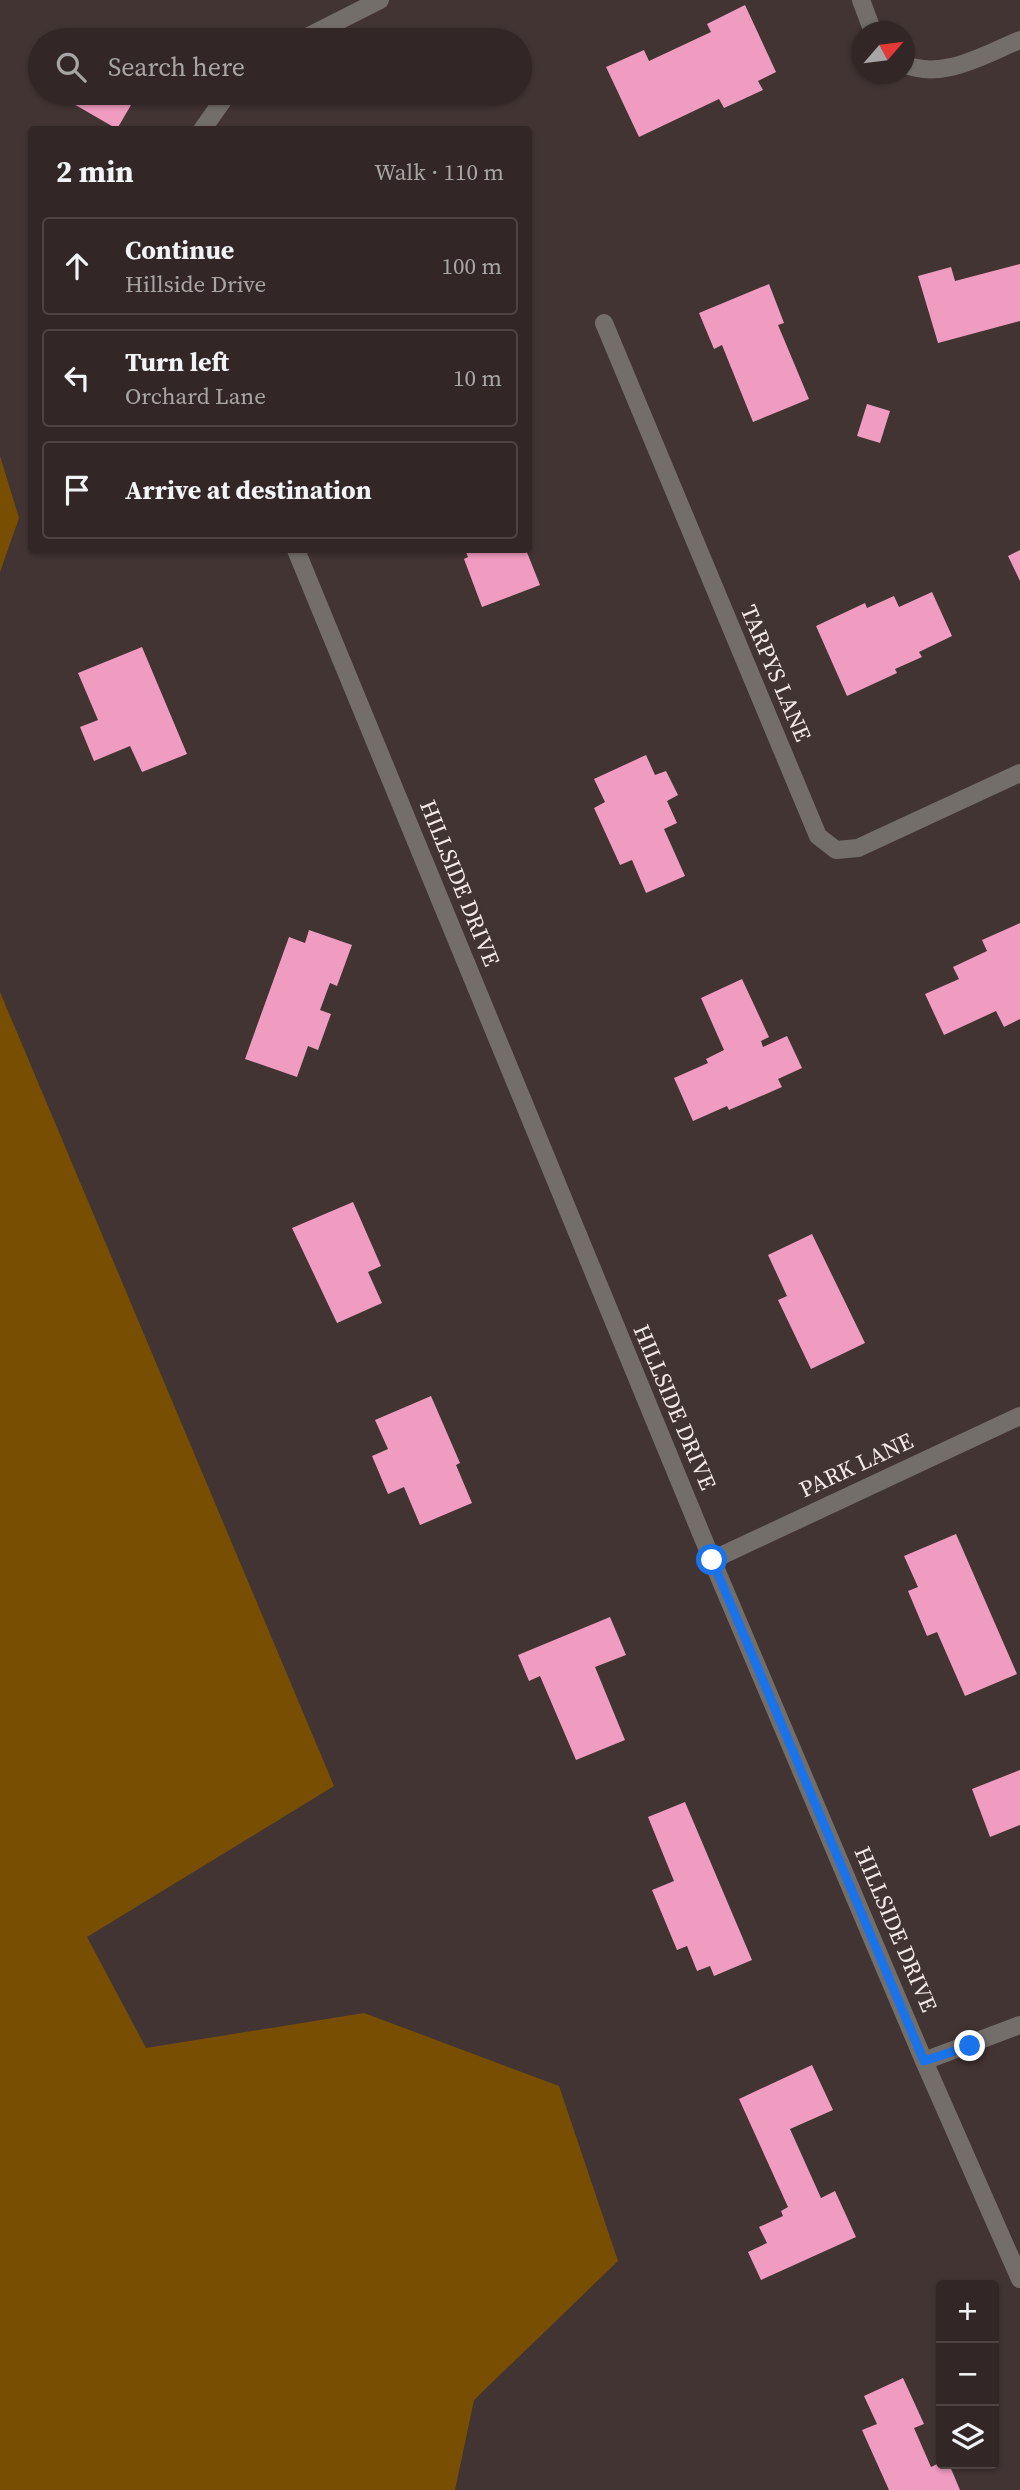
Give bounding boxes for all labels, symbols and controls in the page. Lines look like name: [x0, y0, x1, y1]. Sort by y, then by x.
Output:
north arrow: [852, 21, 915, 84]
search box: [28, 28, 532, 105]
icon: search: [52, 48, 90, 86]
text: Search here: [108, 49, 245, 85]
text: 2 min: [56, 151, 134, 192]
text: Walk · 110 m: [374, 156, 504, 188]
text: Continue: [125, 232, 234, 268]
icon: ahead: [58, 247, 96, 285]
text: 100 m: [441, 250, 502, 282]
text: Hillside Drive: [125, 268, 266, 300]
text: Turn left: [125, 344, 229, 380]
icon: left: [58, 359, 96, 397]
text: 10 m: [453, 362, 502, 394]
text: Orchard Lane: [125, 380, 266, 412]
icon: arrive: [58, 471, 96, 509]
text: Arrive at destination: [125, 472, 372, 508]
street label: TARPYS LANE: [733, 600, 819, 746]
street label: HILLSIDE DRIVE: [412, 795, 508, 971]
street label: HILLSIDE DRIVE: [626, 1319, 724, 1495]
street label: PARK LANE: [794, 1425, 918, 1505]
route start: [696, 1544, 727, 1575]
street label: HILLSIDE DRIVE: [847, 1841, 945, 2017]
route end: [954, 2030, 985, 2061]
map controls: [936, 2280, 999, 2469]
button: +: [936, 2280, 999, 2343]
button: −: [936, 2343, 999, 2406]
button: layers: [936, 2406, 999, 2469]

